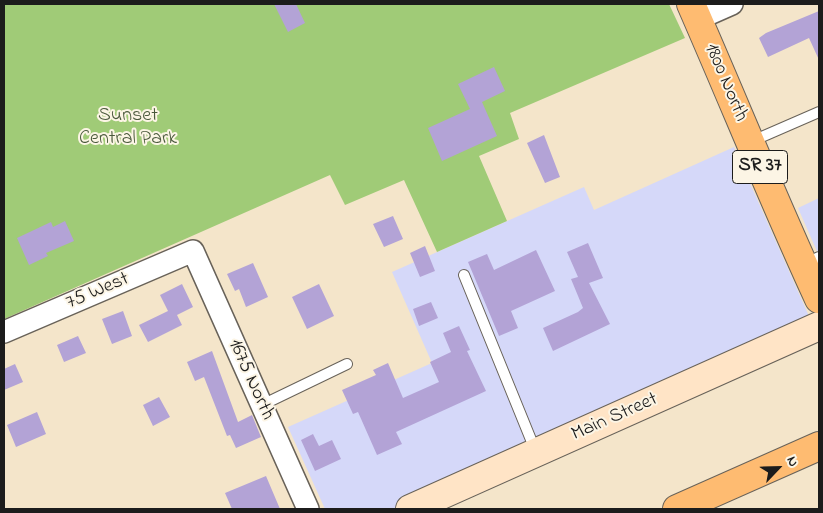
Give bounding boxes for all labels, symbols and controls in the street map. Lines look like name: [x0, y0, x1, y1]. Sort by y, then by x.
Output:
street label: 1800 North: [698, 40, 752, 126]
park label: Sunset Central Park: [79, 105, 177, 152]
road number: SR 37: [732, 150, 788, 183]
street label: 75 West: [63, 268, 133, 316]
street label: 1675 North: [222, 336, 278, 424]
street label: Main Street: [568, 388, 662, 448]
north arrow: [753, 443, 803, 493]
text: N: [781, 453, 804, 470]

